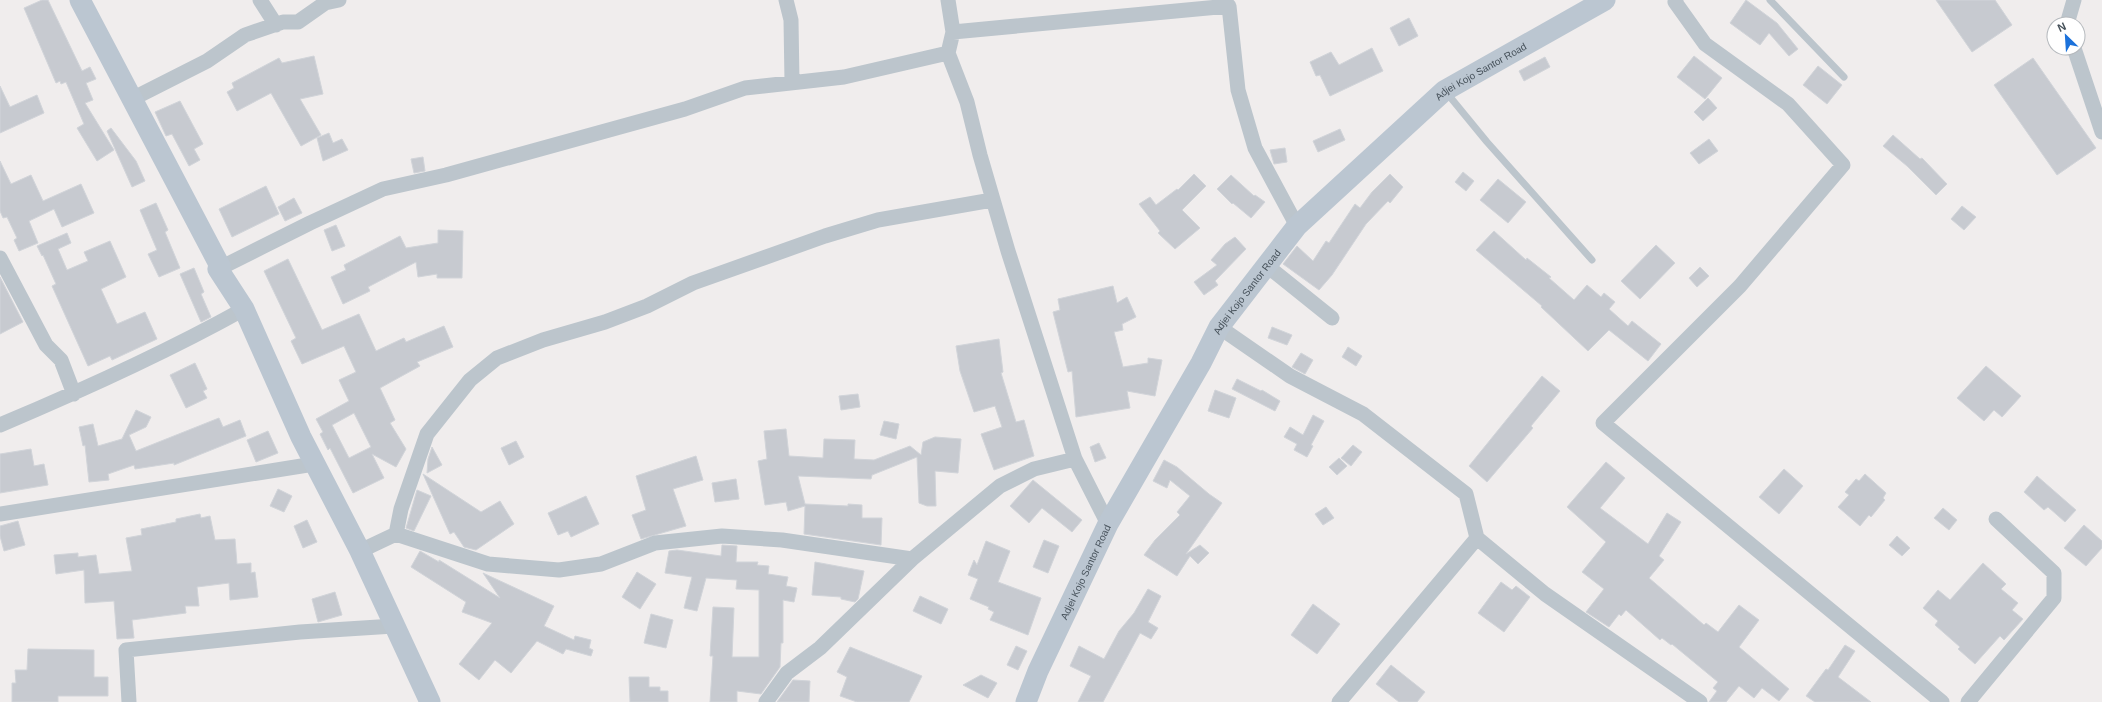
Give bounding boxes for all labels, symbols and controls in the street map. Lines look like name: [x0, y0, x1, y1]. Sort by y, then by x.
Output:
north arrow: [2046, 16, 2086, 56]
text: N: [2056, 20, 2068, 34]
street label: Adjei Kojo Santor Road: [1433, 40, 1528, 102]
street label: Adjei Kojo Santor Road: [1211, 247, 1283, 336]
street label: Adjei Kojo Santor Road: [1058, 523, 1113, 621]

